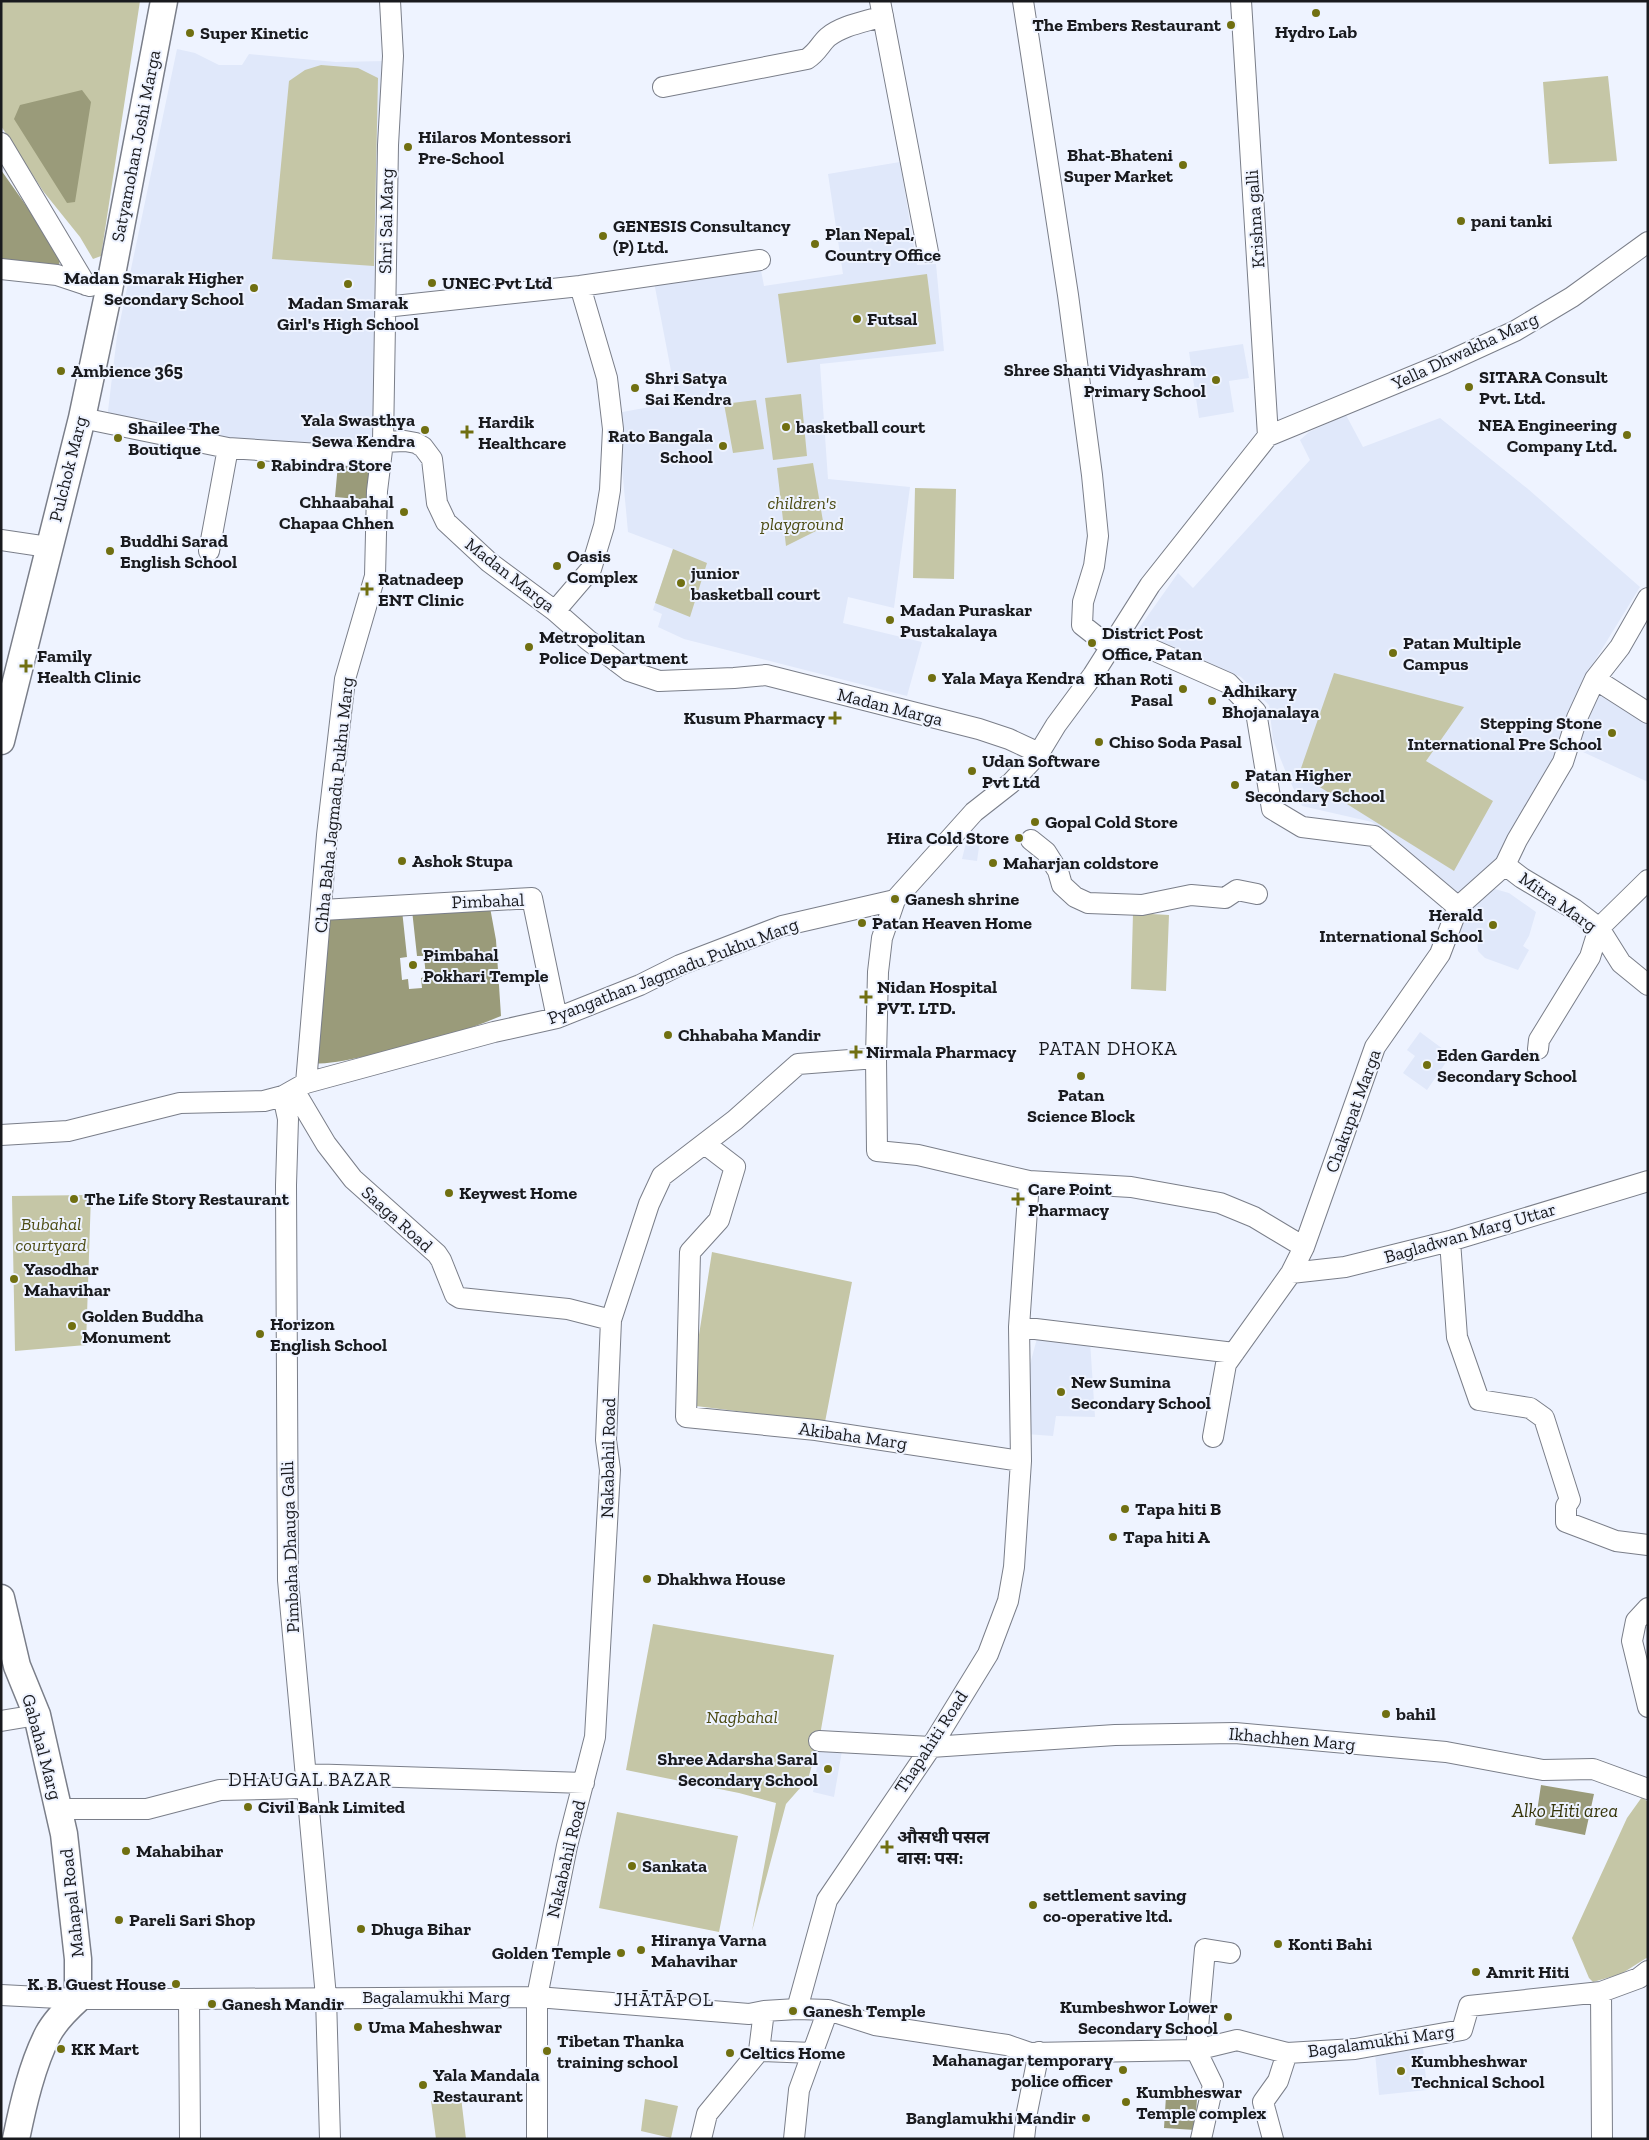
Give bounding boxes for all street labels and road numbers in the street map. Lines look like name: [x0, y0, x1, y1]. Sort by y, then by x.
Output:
street label: Satyamohan Joshi Marga: [107, 48, 165, 244]
street label: Shri Sai Marg: [374, 168, 398, 274]
street label: Krishna galli: [1241, 169, 1269, 269]
street label: Yella Dhwakha Marg: [1387, 307, 1542, 395]
street label: Pulchok Marg: [44, 414, 92, 524]
street label: Madan Marga: [461, 533, 560, 617]
street label: Chha Baha Jagmadu Pukhu Marg: [310, 676, 358, 934]
street label: Madan Marga: [835, 683, 945, 731]
street label: Mitra Marg: [1515, 867, 1601, 937]
street label: Pimbahal: [451, 889, 525, 913]
street label: Pyangathan Jagmadu Pukhu Marg: [544, 913, 802, 1029]
street label: Chakupat Marga: [1320, 1046, 1386, 1176]
street label: Saaga Road: [357, 1181, 437, 1257]
street label: Bagladwan Marg Uttar: [1382, 1198, 1558, 1268]
street label: Nakabahil Road: [596, 1397, 620, 1518]
street label: Akibaha Marg: [797, 1418, 909, 1454]
street label: Pimbaha Dhauga Galli: [276, 1461, 304, 1633]
street label: Thapahiti Road: [890, 1686, 972, 1798]
street label: Gabahal Marg: [17, 1692, 67, 1803]
street label: Ikhachhen Marg: [1228, 1723, 1356, 1756]
street label: Nakabahil Road: [542, 1798, 590, 1920]
street label: Mahapal Road: [55, 1847, 89, 1959]
street label: Bagalamukhi Marg: [362, 1986, 510, 2008]
street label: Bagalamukhi Marg: [1306, 2020, 1456, 2062]

